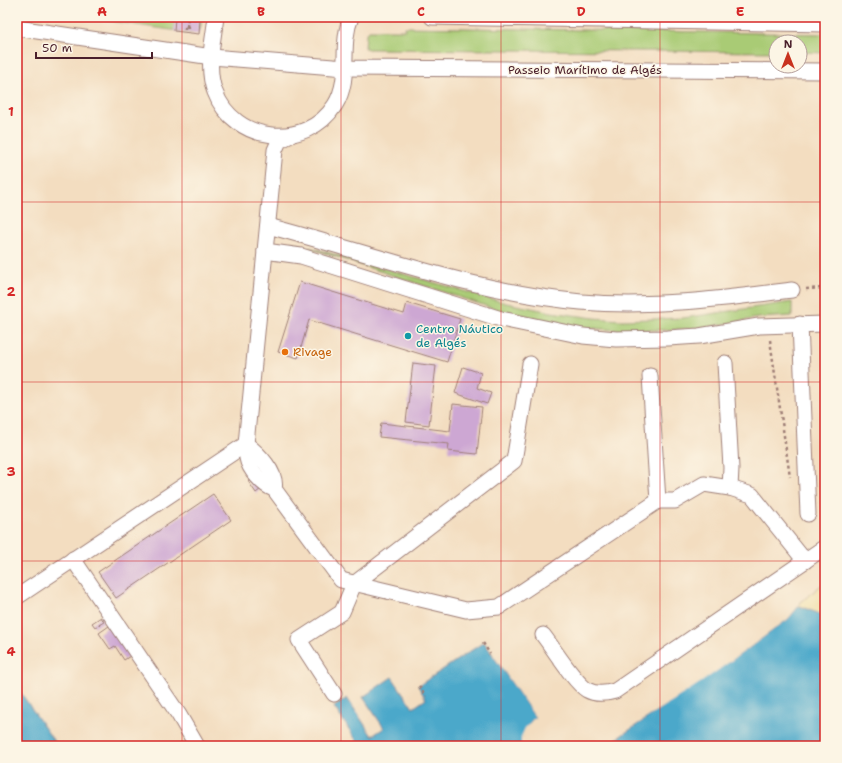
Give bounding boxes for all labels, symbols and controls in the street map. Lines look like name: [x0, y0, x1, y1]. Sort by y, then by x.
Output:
text: A: [97, 3, 107, 20]
text: B: [257, 3, 265, 20]
text: C: [417, 3, 425, 20]
text: D: [576, 3, 586, 20]
text: E: [736, 3, 745, 20]
scale bar: [36, 34, 152, 60]
north arrow: [768, 34, 808, 74]
text: N: [784, 37, 793, 52]
text: 50 m: [42, 40, 72, 56]
street label: Passeio Marítimo de Algés: [508, 62, 662, 78]
text: 1: [8, 103, 14, 120]
text: 2: [6, 283, 16, 300]
place label: Centro Náutico de Algés: [416, 321, 503, 351]
marker: Centro Náutico de Algés: [403, 331, 413, 341]
place label: Rivage: [293, 344, 332, 360]
marker: Rivage: [280, 347, 290, 357]
text: 3: [6, 463, 16, 480]
text: 4: [6, 643, 16, 660]

